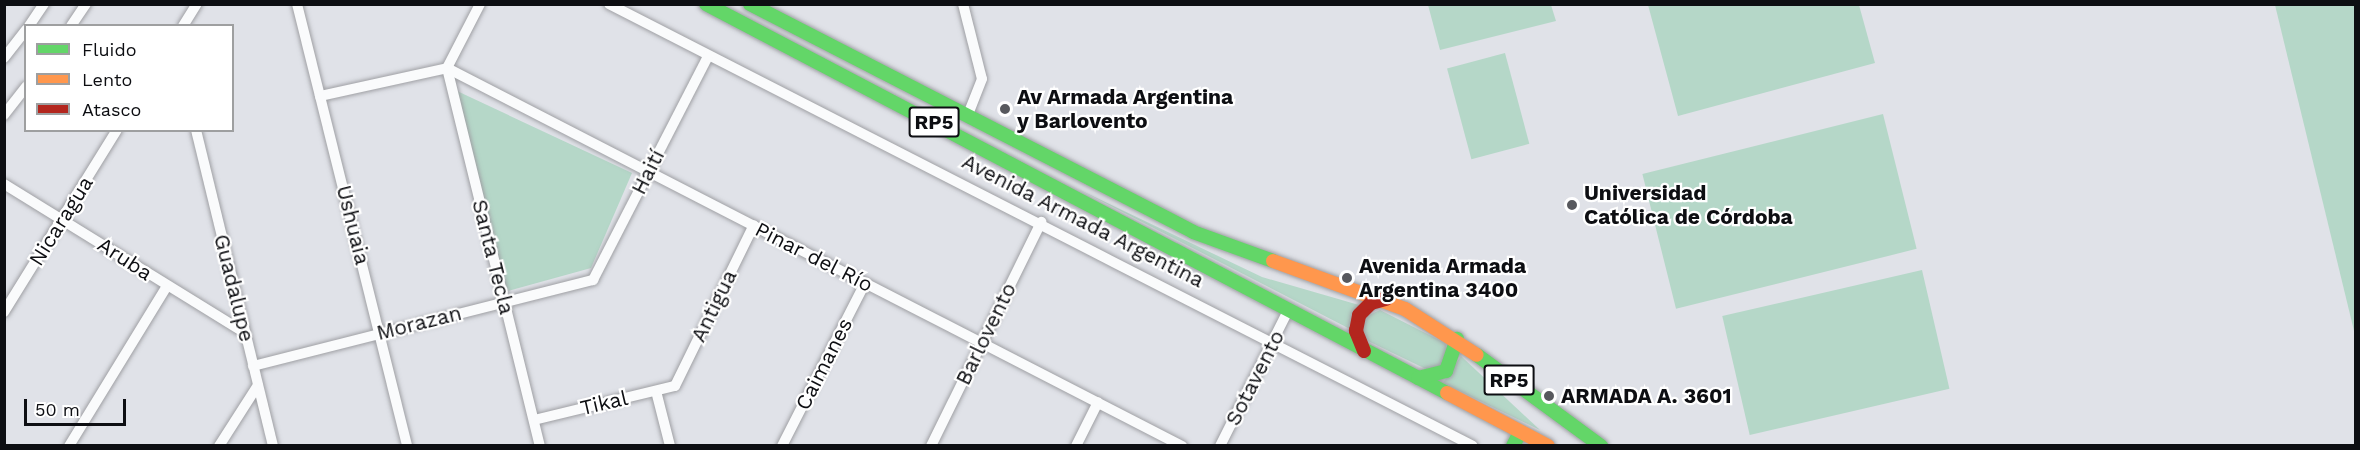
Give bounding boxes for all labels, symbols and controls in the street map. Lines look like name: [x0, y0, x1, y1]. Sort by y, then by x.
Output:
legend: [24, 24, 234, 132]
text: Fluido: [82, 39, 136, 60]
text: Lento: [82, 69, 132, 90]
place label: Av Armada Argentina y Barlovento: [1017, 84, 1235, 134]
text: Atasco: [82, 99, 141, 120]
marker: Av Armada Argentina y Barlovento: [998, 102, 1012, 116]
road number: RP5: [908, 105, 960, 139]
street label: Haití: [626, 145, 670, 199]
street label: Avenida Armada Argentina: [957, 148, 1209, 294]
street label: Nicaragua: [24, 172, 98, 270]
place label: Universidad Católica de Córdoba: [1584, 180, 1793, 230]
street label: Ushuaia: [331, 183, 375, 267]
street label: Santa Tecla: [466, 197, 520, 317]
marker: Universidad Católica de Córdoba: [1565, 198, 1579, 212]
street label: Pinar del Río: [750, 216, 878, 298]
street label: Aruba: [93, 232, 157, 286]
street label: Guadalupe: [208, 232, 260, 344]
place label: Avenida Armada Argentina 3400: [1359, 253, 1527, 303]
street label: Antigua: [686, 266, 742, 346]
marker: Avenida Armada Argentina 3400: [1340, 271, 1354, 285]
street label: Barlovento: [950, 279, 1022, 389]
street label: Morazan: [374, 300, 464, 346]
street label: Caimanes: [790, 314, 858, 414]
street label: Sotavento: [1220, 326, 1290, 430]
road number: RP5: [1484, 363, 1534, 397]
place label: ARMADA A. 3601: [1561, 383, 1733, 409]
street label: Tikal: [578, 385, 630, 421]
scale bar: [27, 387, 129, 425]
marker: ARMADA A. 3601: [1542, 389, 1556, 403]
text: 50 m: [35, 399, 80, 420]

